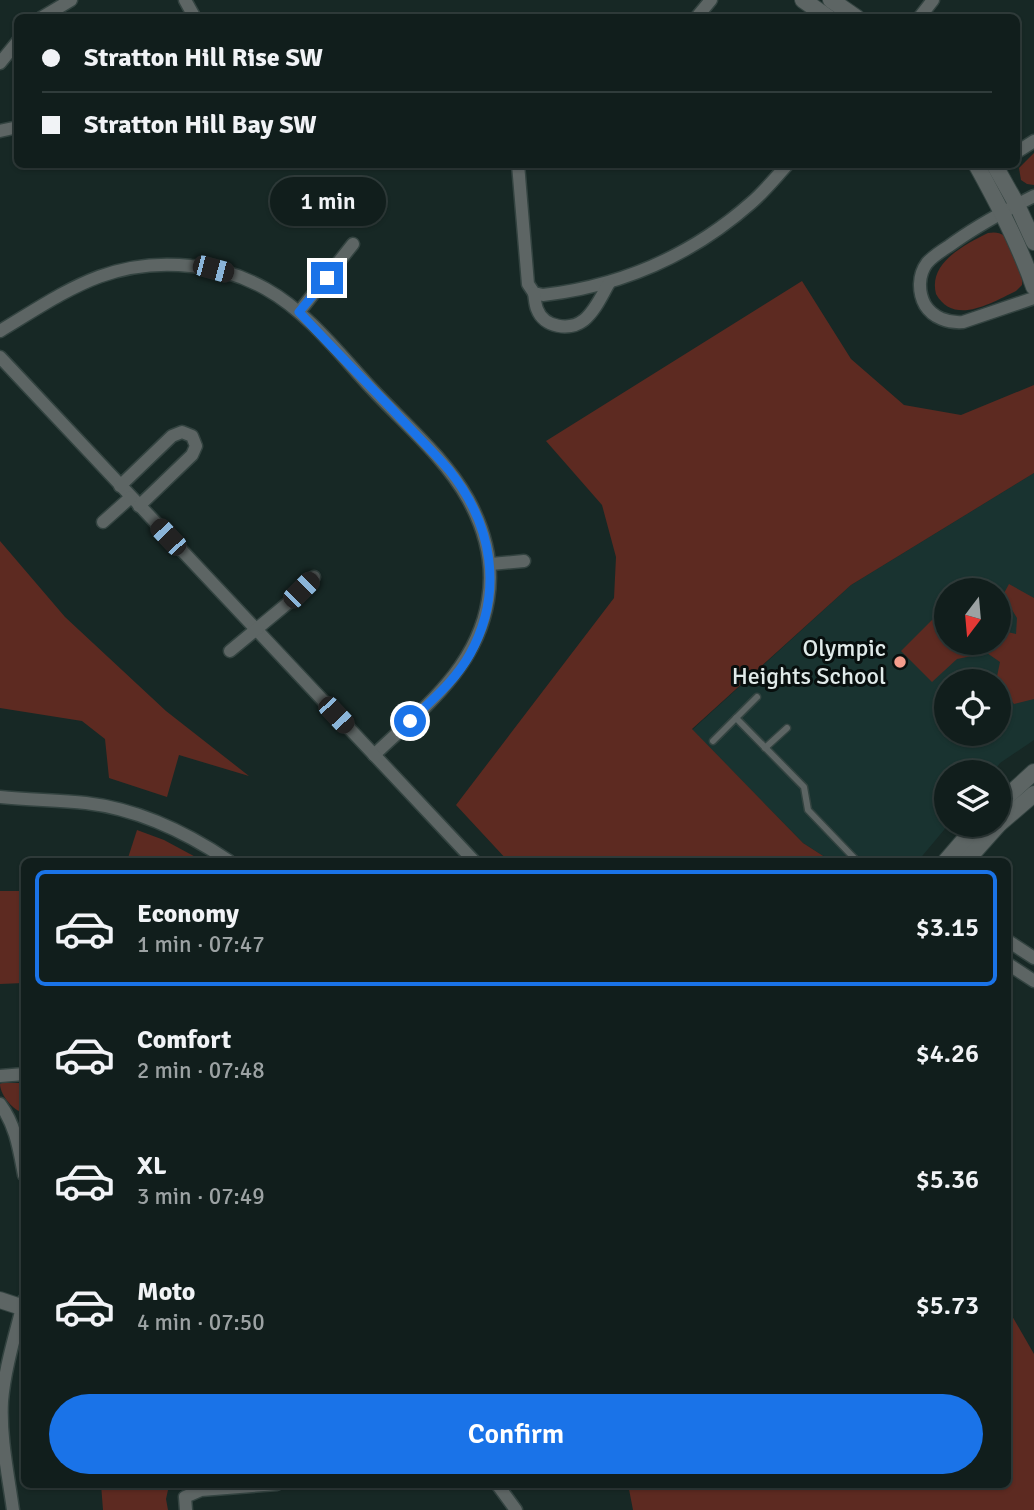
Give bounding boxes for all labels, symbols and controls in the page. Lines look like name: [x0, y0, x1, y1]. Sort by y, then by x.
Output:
text: Stratton Hill Rise SW: [84, 42, 323, 74]
text: Stratton Hill Bay SW: [84, 109, 317, 141]
callout: 1 min: [269, 176, 385, 226]
text: 1 min: [300, 187, 356, 216]
car: [190, 253, 237, 285]
route end: [311, 262, 343, 294]
car: [146, 514, 191, 560]
car: [279, 568, 324, 612]
north arrow: [934, 578, 1012, 654]
map controls: [934, 578, 1011, 837]
place label: Olympic Heights School: [732, 633, 886, 691]
marker: Olympic Heights School: [892, 654, 908, 670]
button: locate: [934, 669, 1011, 746]
car: [314, 692, 359, 738]
route start: [394, 705, 426, 737]
button: layers: [934, 760, 1011, 837]
icon: car: [53, 897, 116, 960]
text: Economy: [137, 898, 239, 930]
text: $3.15: [916, 912, 979, 944]
text: 1 min · 07:47: [137, 930, 265, 959]
icon: car: [53, 1023, 116, 1086]
text: Comfort: [137, 1024, 231, 1056]
text: $4.26: [916, 1038, 979, 1070]
text: 2 min · 07:48: [137, 1056, 265, 1085]
icon: car: [53, 1149, 116, 1212]
text: XL: [137, 1150, 167, 1182]
text: $5.36: [916, 1164, 979, 1196]
text: 3 min · 07:49: [137, 1182, 265, 1211]
icon: car: [53, 1275, 116, 1338]
text: Moto: [137, 1276, 195, 1308]
text: $5.73: [916, 1290, 979, 1322]
text: 4 min · 07:50: [137, 1308, 265, 1337]
button: Confirm: [49, 1394, 983, 1474]

